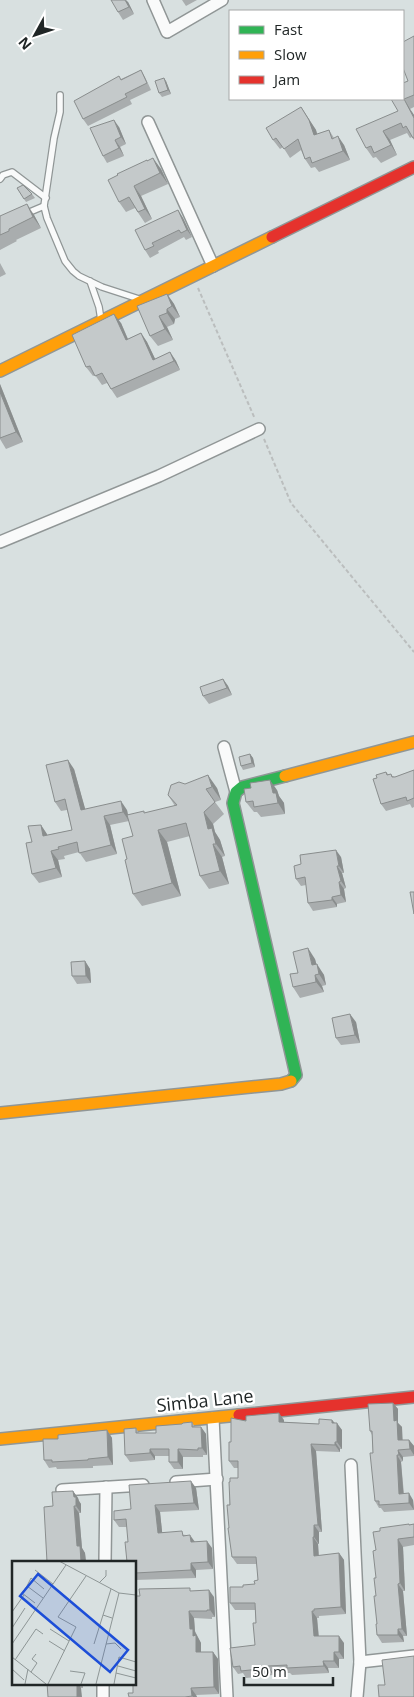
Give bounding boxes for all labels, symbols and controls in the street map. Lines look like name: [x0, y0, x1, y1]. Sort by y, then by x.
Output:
north arrow: [10, 10, 60, 60]
legend: [229, 10, 404, 100]
text: Fast: [274, 19, 303, 39]
text: N: [14, 33, 36, 54]
text: Slow: [274, 44, 307, 64]
text: Jam: [272, 69, 300, 89]
street label: Simba Lane: [155, 1383, 255, 1417]
inset map: [12, 1561, 136, 1684]
scale bar: [244, 1654, 333, 1686]
text: 50 m: [252, 1661, 287, 1681]

